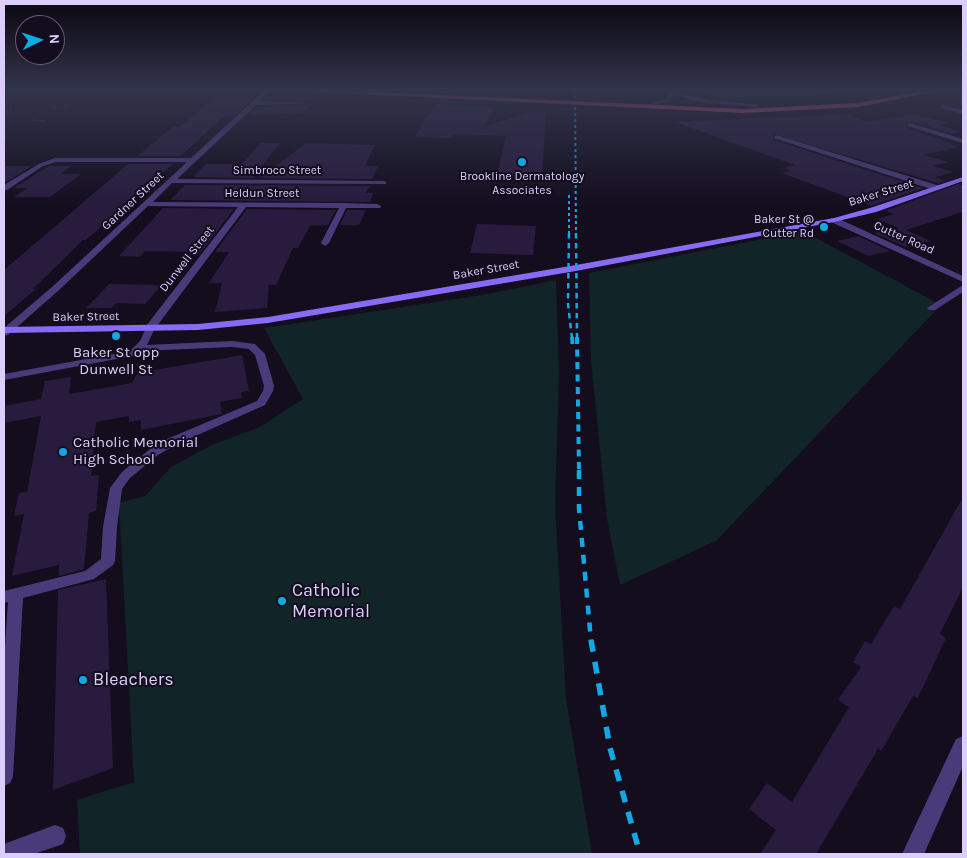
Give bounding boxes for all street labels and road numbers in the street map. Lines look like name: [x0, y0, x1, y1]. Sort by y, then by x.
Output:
street label: Simbroco Street: [233, 164, 321, 178]
street label: Gardner Street: [99, 169, 167, 233]
street label: Baker Street: [847, 176, 915, 210]
street label: Heldun Street: [225, 187, 299, 201]
street label: Cutter Road: [872, 218, 936, 258]
street label: Dunwell Street: [157, 223, 217, 295]
street label: Baker Street: [452, 257, 520, 283]
street label: Baker Street: [52, 309, 120, 325]

